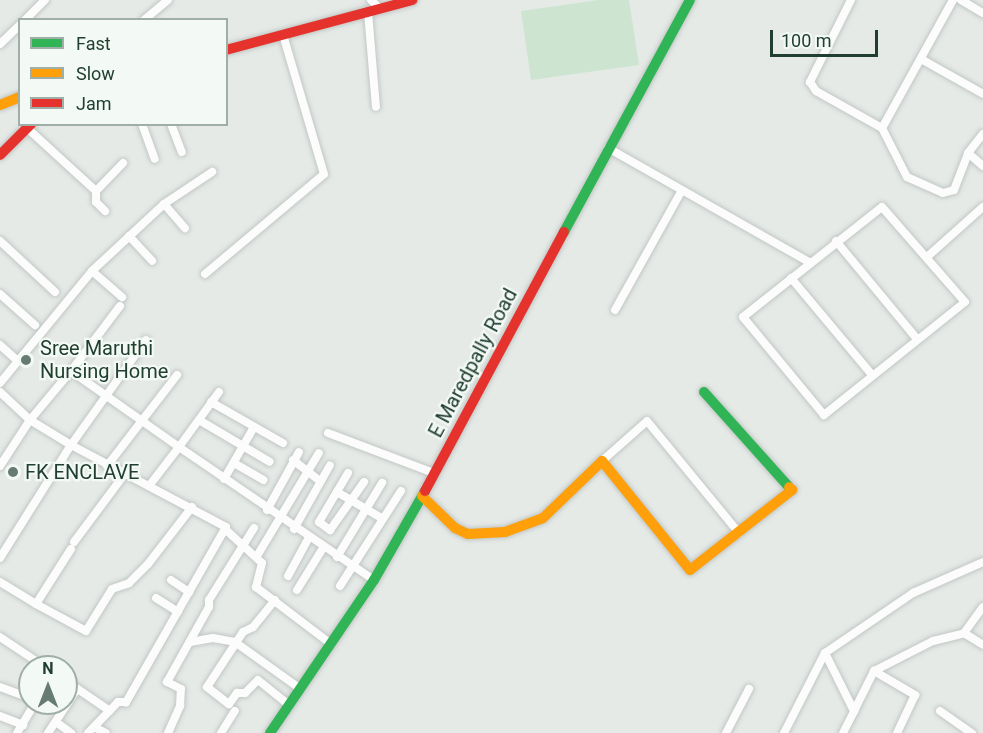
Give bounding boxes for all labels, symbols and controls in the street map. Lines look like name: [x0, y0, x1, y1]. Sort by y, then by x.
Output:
legend: [18, 18, 228, 126]
scale bar: [773, 18, 881, 56]
text: 100 m: [781, 30, 832, 51]
text: Fast: [76, 33, 111, 54]
text: Slow: [76, 63, 115, 84]
text: Jam: [76, 93, 112, 114]
street label: E Maredpally Road: [424, 284, 522, 442]
place label: Sree Maruthi Nursing Home: [40, 336, 168, 383]
marker: Sree Maruthi Nursing Home: [17, 351, 35, 369]
place label: FK ENCLAVE: [25, 460, 139, 484]
marker: FK ENCLAVE: [6, 465, 20, 479]
north arrow: [18, 655, 78, 715]
text: N: [42, 659, 54, 678]

